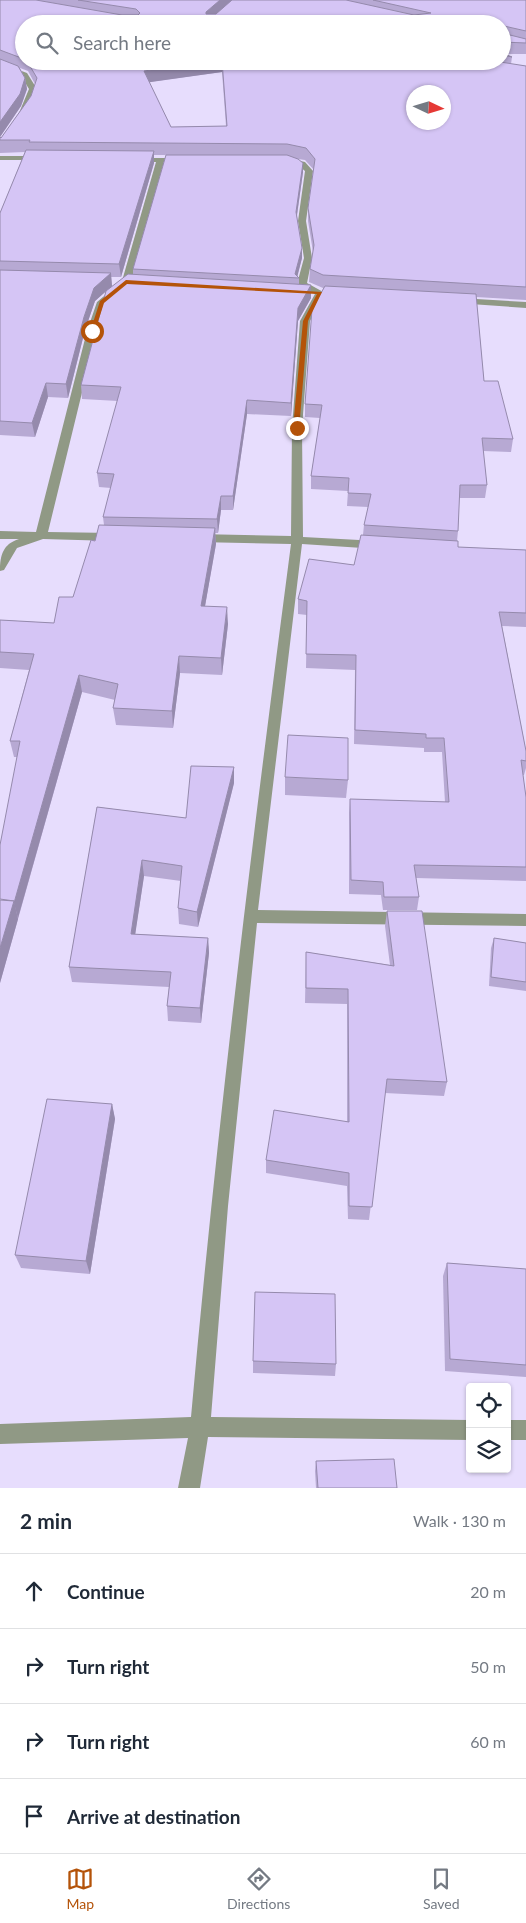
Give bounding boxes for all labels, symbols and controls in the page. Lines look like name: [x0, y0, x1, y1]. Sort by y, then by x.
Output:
search box: [15, 15, 511, 70]
icon: search: [33, 29, 61, 57]
text: Search here: [73, 31, 171, 54]
north arrow: [406, 85, 451, 130]
route start: [81, 320, 104, 343]
route end: [286, 417, 309, 440]
map controls: [466, 1383, 511, 1473]
button: locate: [466, 1383, 511, 1428]
button: layers: [466, 1428, 511, 1473]
text: 2 min: [20, 1508, 72, 1533]
text: Walk · 130 m: [413, 1511, 506, 1530]
icon: ahead: [20, 1577, 48, 1605]
text: Continue: [67, 1580, 145, 1603]
text: 20 m: [470, 1582, 506, 1601]
icon: right: [20, 1652, 48, 1680]
text: Turn right: [67, 1655, 149, 1678]
text: 50 m: [470, 1657, 506, 1676]
icon: right: [20, 1727, 48, 1755]
text: Turn right: [67, 1730, 149, 1753]
text: 60 m: [470, 1732, 506, 1751]
icon: arrive: [20, 1802, 48, 1830]
text: Arrive at destination: [67, 1805, 240, 1828]
tab: Map: [66, 1865, 94, 1912]
tab: Directions: [227, 1865, 290, 1912]
tab: Saved: [423, 1865, 460, 1912]

